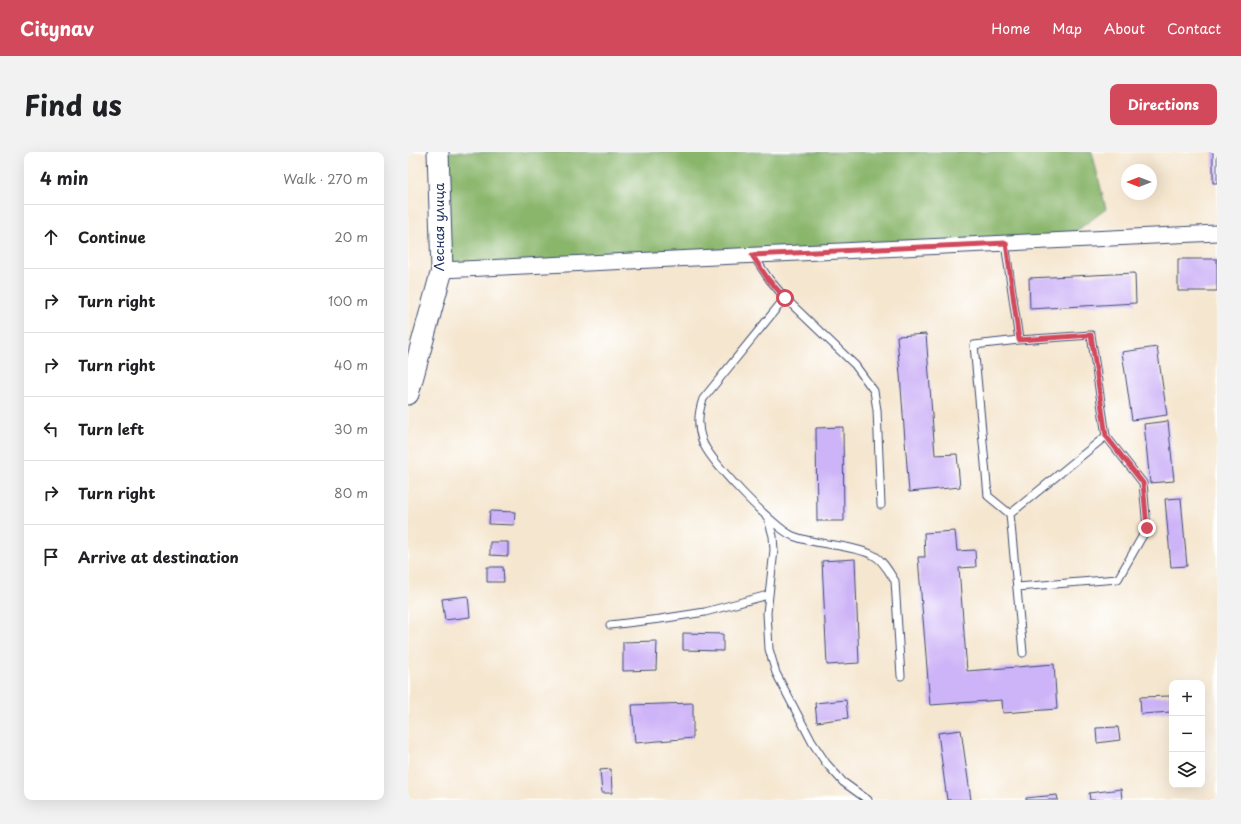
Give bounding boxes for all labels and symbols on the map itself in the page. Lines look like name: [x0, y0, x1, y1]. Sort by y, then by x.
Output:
north arrow: [1121, 164, 1157, 200]
street label: Лесная улица: [429, 182, 448, 271]
route start: [776, 289, 794, 307]
route end: [1138, 519, 1156, 537]

